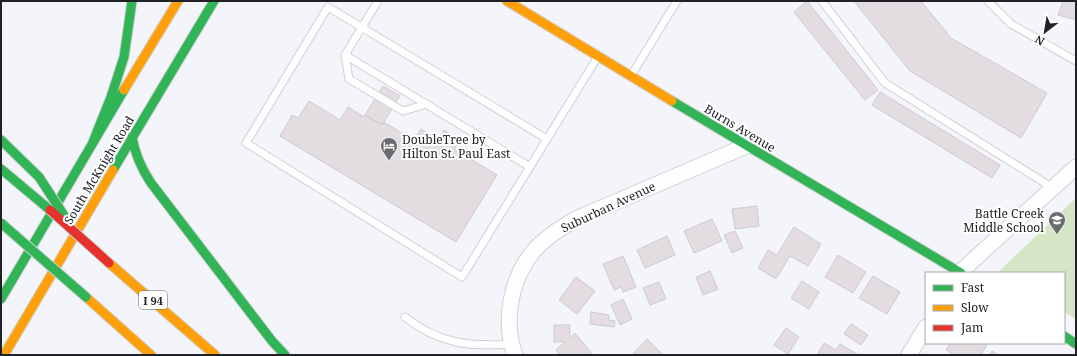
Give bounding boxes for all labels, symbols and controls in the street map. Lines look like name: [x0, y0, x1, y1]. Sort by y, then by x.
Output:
north arrow: [1025, 12, 1065, 52]
text: N: [1032, 32, 1047, 50]
street label: Burns Avenue: [701, 100, 779, 156]
street label: South McKnight Road: [60, 112, 138, 227]
place label: DoubleTree by Hilton St. Paul East: [402, 131, 510, 162]
hotel icon: DoubleTree by Hilton St. Paul East: [379, 136, 399, 161]
street label: Suburban Avenue: [558, 178, 658, 236]
place label: Battle Creek Middle School: [963, 205, 1045, 236]
school or university icon: Battle Creek Middle School: [1047, 210, 1067, 235]
legend: [925, 272, 1065, 344]
text: Fast: [961, 279, 984, 296]
road number: I 94: [139, 291, 167, 309]
text: Slow: [961, 299, 989, 316]
text: Jam: [960, 319, 983, 336]

